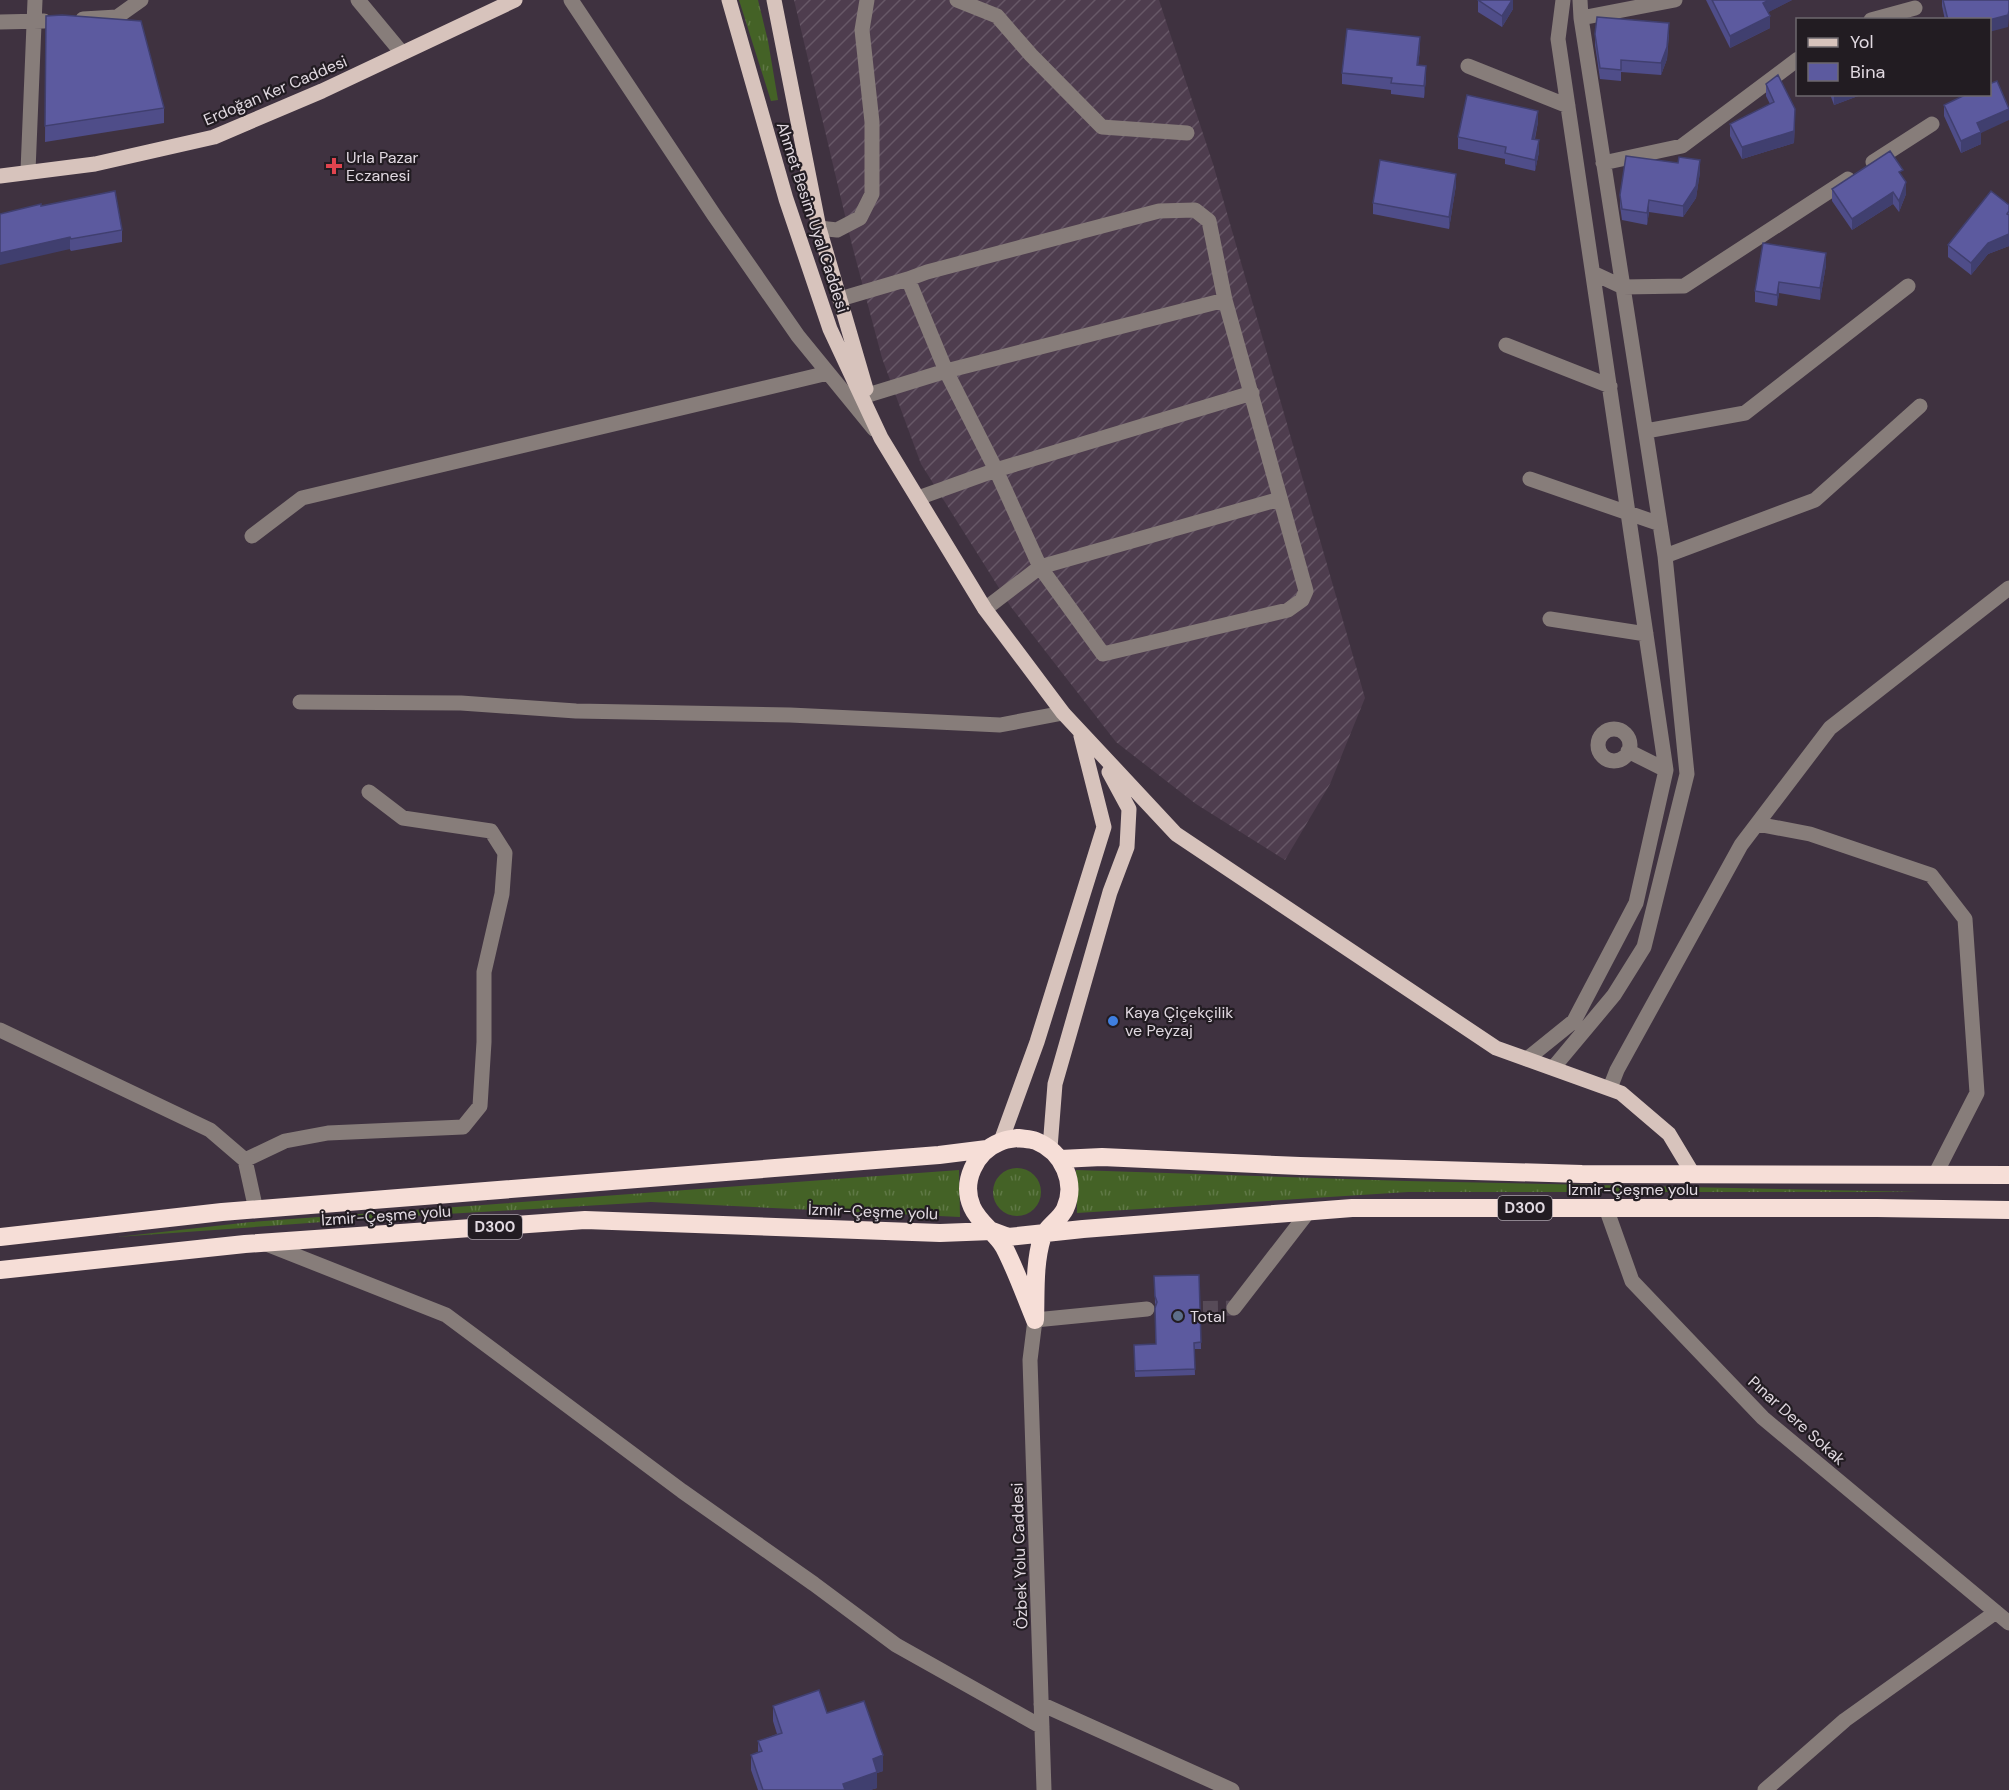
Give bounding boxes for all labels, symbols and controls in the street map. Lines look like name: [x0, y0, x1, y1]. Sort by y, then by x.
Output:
legend: [1796, 18, 1991, 96]
text: Yol: [1850, 30, 1874, 54]
street label: Erdoğan Ker Caddesi: [200, 51, 350, 130]
text: Bina: [1850, 60, 1885, 84]
street label: Ahmet Besim Uyal Caddesi: [772, 119, 853, 315]
place label: Urla Pazar Eczanesi: [346, 147, 419, 186]
marker: Urla Pazar Eczanesi: [327, 159, 341, 173]
place label: Kaya Çiçekçilik ve Peyzaj: [1125, 1002, 1233, 1041]
marker: Kaya Çiçekçilik ve Peyzaj: [1106, 1014, 1120, 1028]
street label: İzmir-Çeşme yolu: [1568, 1179, 1698, 1200]
road number: D300: [1498, 1196, 1552, 1220]
street label: İzmir-Çeşme yolu: [807, 1199, 938, 1224]
street label: İzmir-Çeşme yolu: [320, 1200, 452, 1231]
road number: D300: [468, 1215, 522, 1239]
place label: Total: [1190, 1306, 1225, 1327]
marker: Total: [1171, 1309, 1185, 1323]
street label: Pınar Dere Sokak: [1744, 1371, 1850, 1469]
street label: Özbek Yolu Caddesi: [1006, 1482, 1033, 1630]

